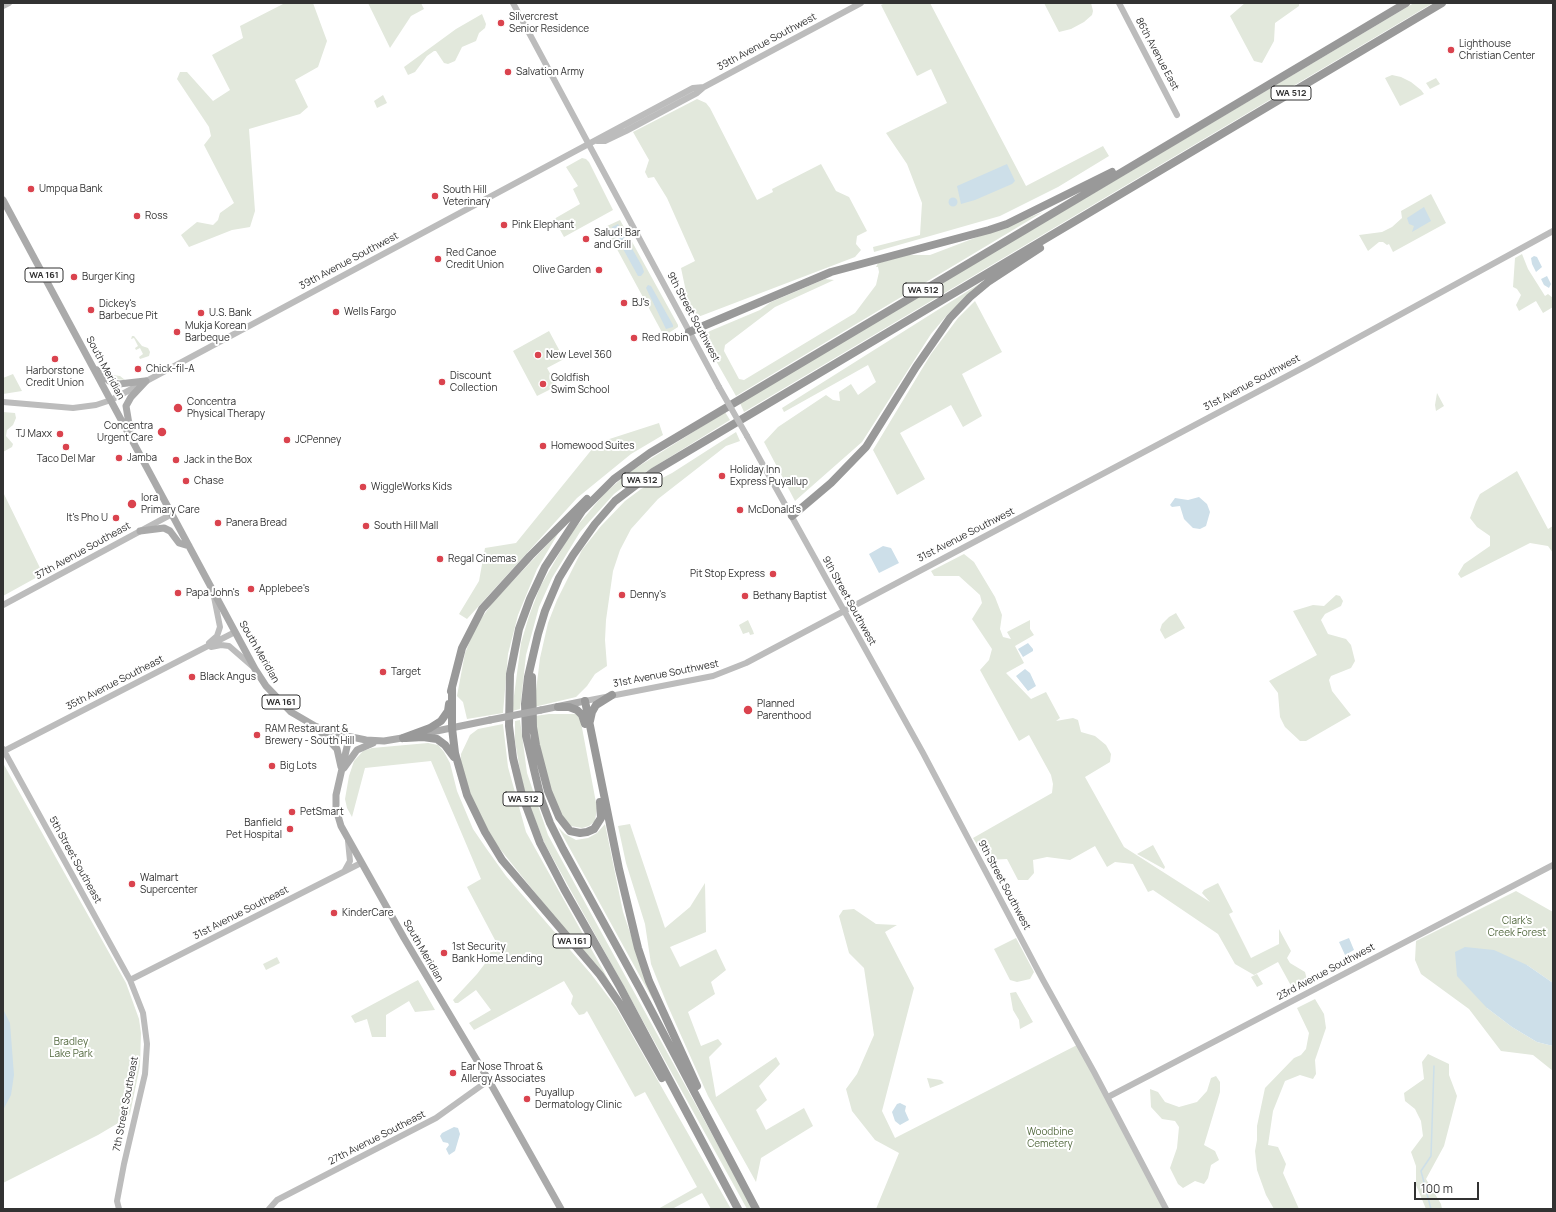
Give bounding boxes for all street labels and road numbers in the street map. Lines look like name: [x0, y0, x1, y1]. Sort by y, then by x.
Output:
street label: 39th Avenue Southwest: [715, 11, 819, 73]
street label: 86th Avenue East: [1133, 16, 1181, 92]
road number: WA 512: [1271, 86, 1311, 100]
street label: 39th Avenue Southwest: [297, 230, 401, 292]
road number: WA 161: [25, 268, 63, 282]
street label: 9th Street Southwest: [664, 270, 722, 364]
road number: WA 512: [903, 283, 943, 297]
street label: South Meridian: [83, 334, 127, 402]
street label: 31st Avenue Southwest: [1202, 352, 1302, 414]
road number: WA 512: [622, 473, 662, 487]
street label: 31st Avenue Southwest: [915, 505, 1017, 565]
street label: 37th Avenue Southeast: [33, 520, 133, 582]
street label: 9th Street Southwest: [819, 554, 879, 648]
street label: South Meridian: [236, 619, 282, 685]
street label: 35th Avenue Southeast: [64, 653, 166, 713]
street label: 31st Avenue Southwest: [612, 658, 720, 690]
road number: WA 161: [262, 695, 300, 709]
road number: WA 512: [503, 792, 543, 806]
street label: 5th Street Southeast: [46, 814, 104, 906]
street label: 9th Street Southwest: [975, 838, 1033, 932]
street label: 31st Avenue Southeast: [191, 884, 291, 942]
street label: South Meridian: [400, 918, 446, 984]
road number: WA 161: [553, 934, 591, 948]
street label: 23rd Avenue Southwest: [1275, 941, 1377, 1003]
street label: 7th Street Southeast: [111, 1055, 141, 1153]
street label: 27th Avenue Southeast: [326, 1108, 428, 1168]

